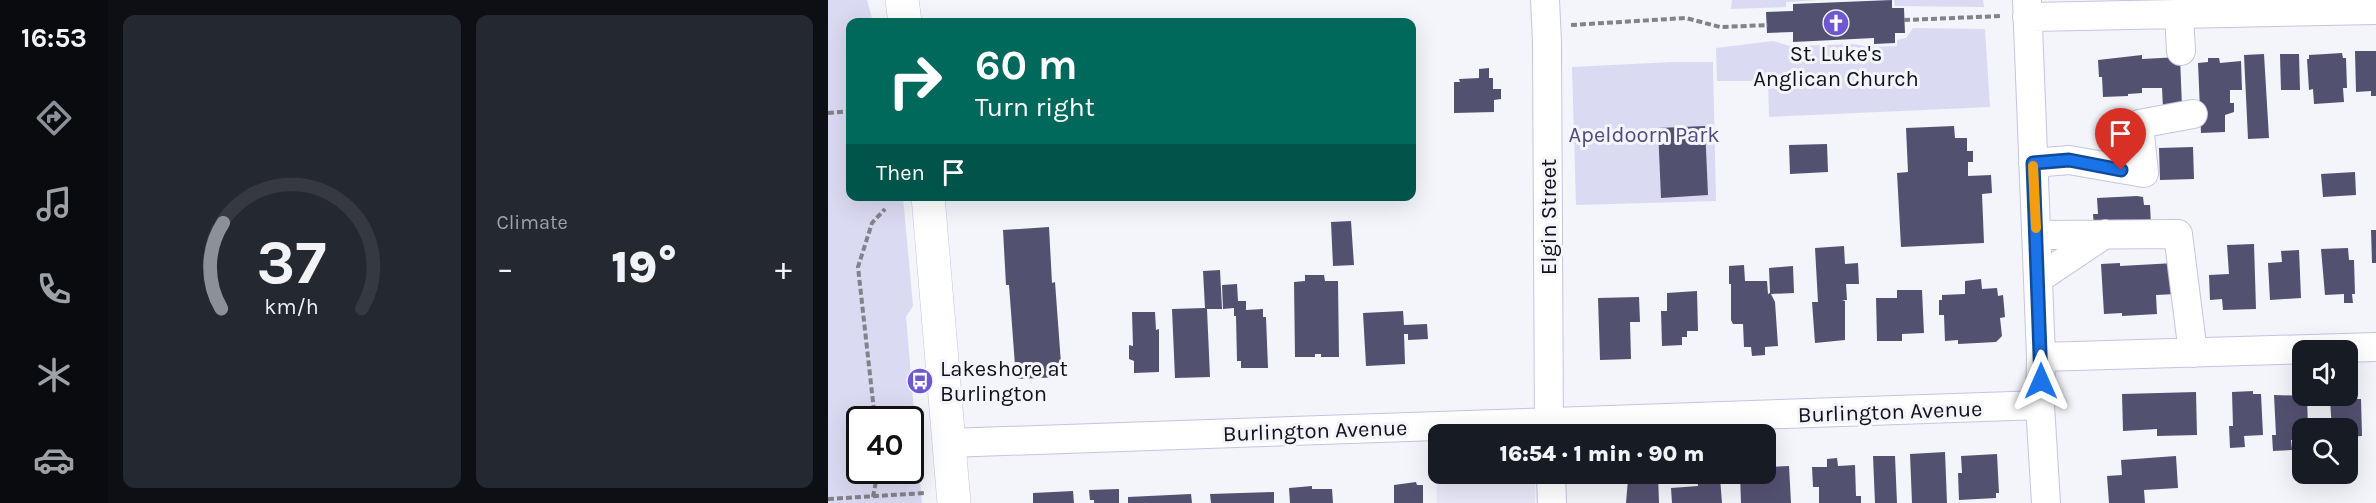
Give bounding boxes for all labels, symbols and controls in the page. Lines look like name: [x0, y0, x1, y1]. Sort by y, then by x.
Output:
church icon: St. Luke's Anglican Church: [1821, 8, 1851, 38]
text: 16:53: [21, 22, 87, 54]
text: 60 m: [975, 40, 1078, 90]
place label: St. Luke's Anglican Church: [1753, 41, 1919, 92]
icon: right: [876, 42, 954, 120]
text: Turn right: [975, 91, 1095, 123]
icon: directions: [33, 97, 75, 139]
pin: [2095, 108, 2146, 170]
icon: arrive: [2104, 117, 2137, 150]
park label: Apeldoorn Park: [1568, 122, 1720, 148]
icon: arrive: [937, 156, 970, 189]
street label: Elgin Street: [1536, 159, 1562, 275]
text: Then: [876, 160, 925, 186]
icon: music: [33, 183, 75, 225]
text: Climate: [497, 211, 568, 234]
text: 37: [257, 226, 327, 299]
text: 19°: [611, 241, 677, 293]
text: −: [497, 249, 514, 287]
text: +: [775, 249, 792, 287]
icon: phone: [33, 268, 75, 310]
text: km/h: [265, 294, 319, 319]
map controls: [2292, 340, 2358, 484]
button: sound: [2292, 340, 2358, 406]
position arrow: [2009, 349, 2073, 413]
icon: climate: [33, 354, 75, 396]
place label: Lakeshore at Burlington: [940, 356, 1068, 407]
bus stop icon: Lakeshore at Burlington: [905, 366, 935, 396]
street label: Burlington Avenue: [1797, 396, 1983, 428]
speed limit sign: 40: [846, 406, 924, 484]
street label: Burlington Avenue: [1222, 415, 1408, 447]
button: search: [2292, 418, 2358, 484]
icon: car: [33, 439, 75, 481]
text: 16:54 · 1 min · 90 m: [1499, 441, 1705, 467]

